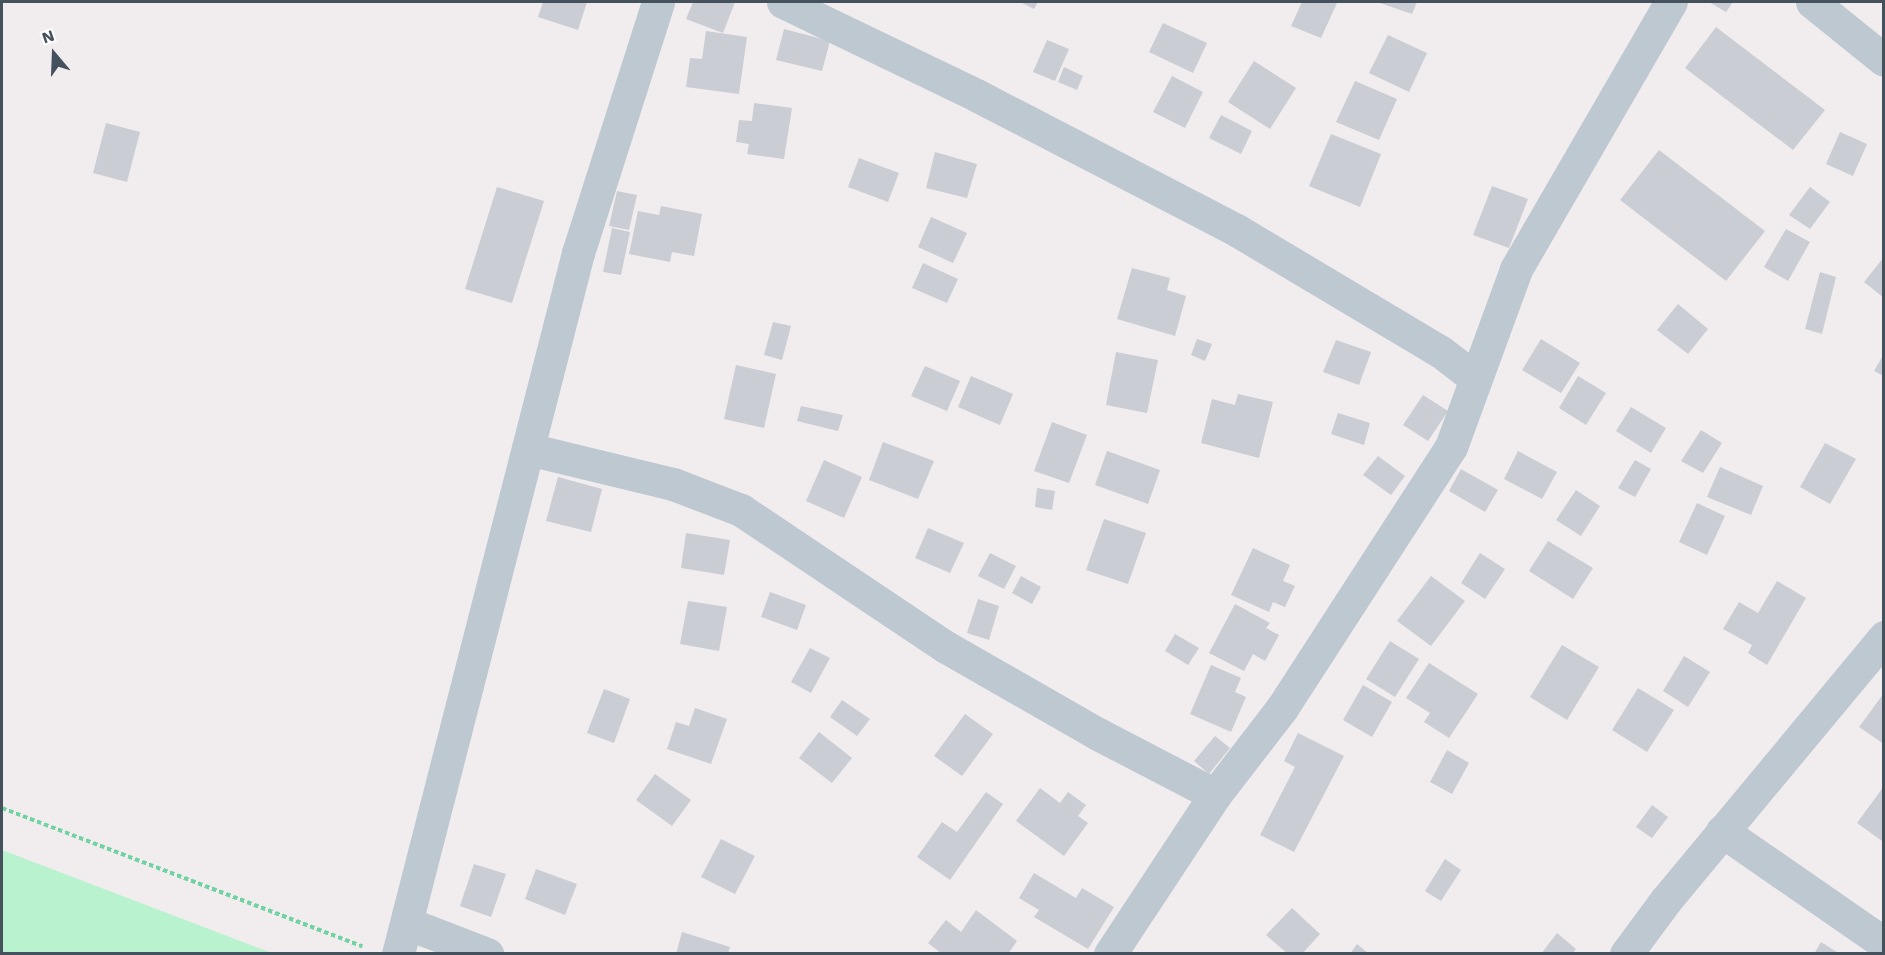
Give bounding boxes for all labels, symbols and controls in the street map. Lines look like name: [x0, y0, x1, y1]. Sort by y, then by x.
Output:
north arrow: [24, 24, 84, 84]
text: N: [39, 26, 57, 47]

